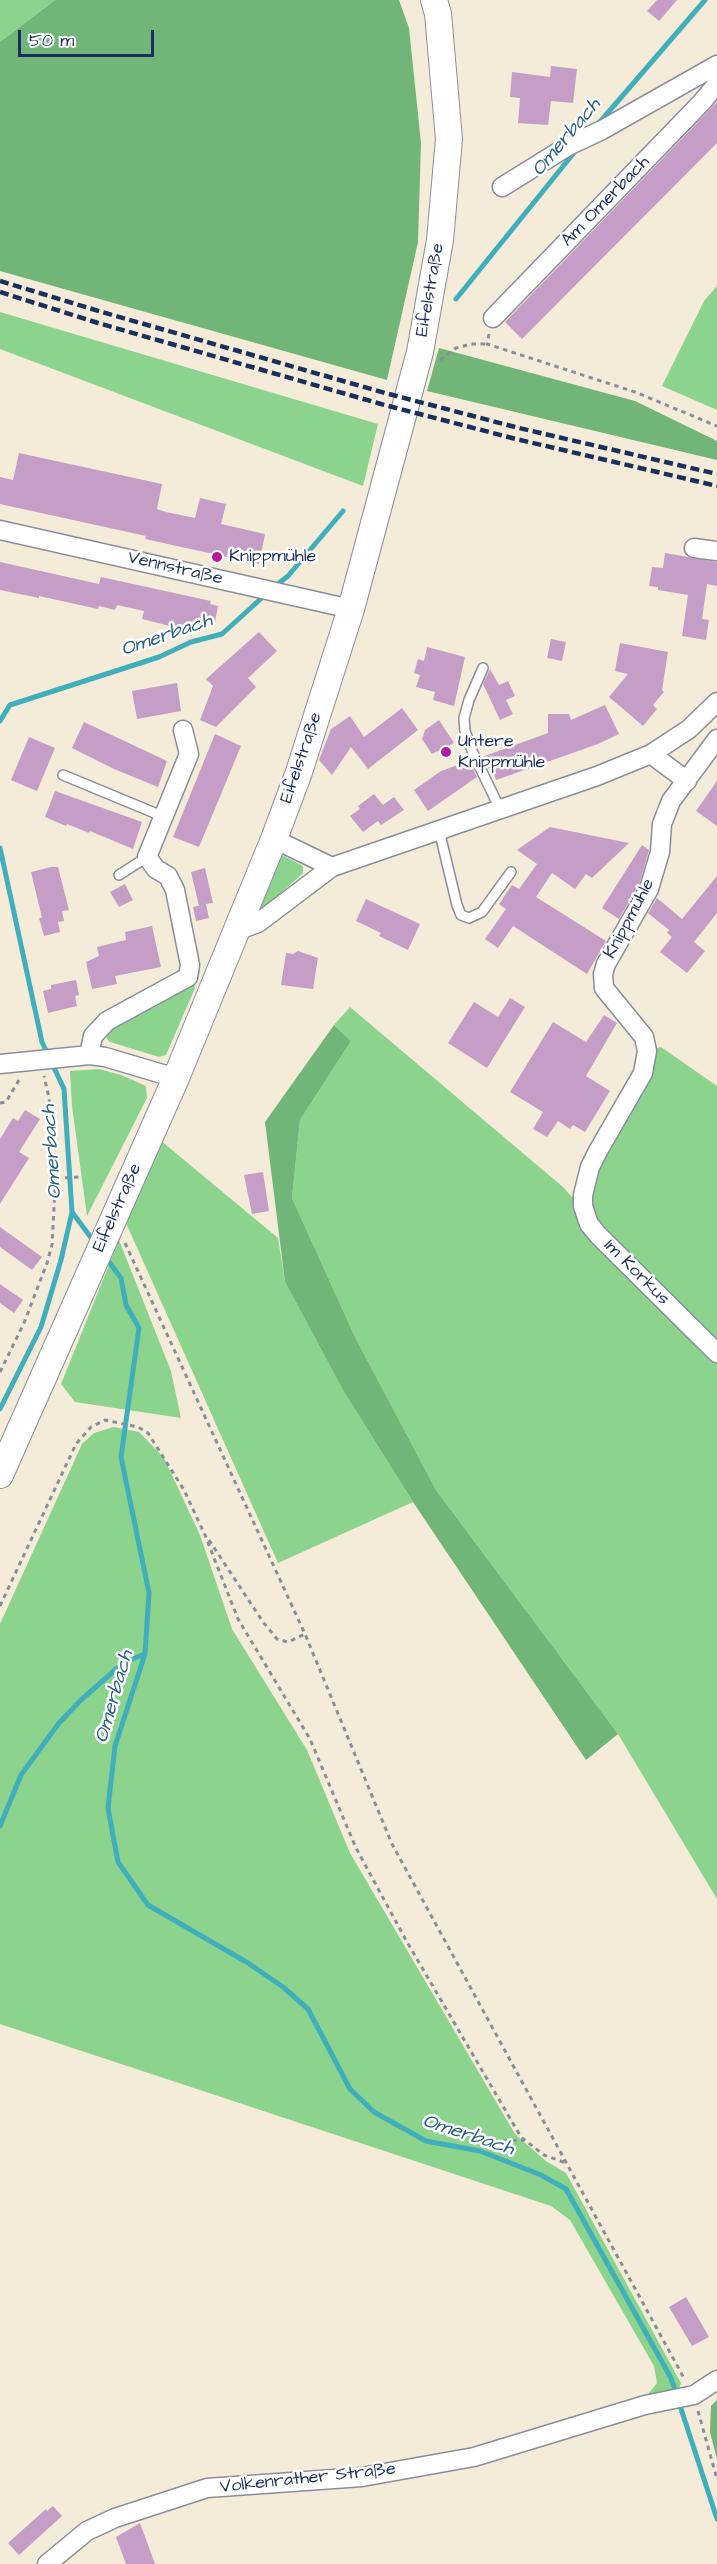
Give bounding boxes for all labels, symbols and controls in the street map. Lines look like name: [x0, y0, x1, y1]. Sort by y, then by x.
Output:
scale bar: [21, 18, 158, 56]
text: 50 m: [29, 28, 74, 53]
water label: Omerbach: [527, 94, 607, 182]
street label: Am Omerbach: [557, 152, 655, 252]
street label: Eifelstraße: [412, 242, 450, 338]
place label: Knippmühle: [229, 546, 316, 568]
street label: Vennstraße: [125, 548, 225, 590]
marker: Knippmühle: [210, 550, 224, 564]
water label: Omerbach: [118, 609, 216, 663]
street label: Eifelstraße: [276, 710, 328, 806]
place label: Untere Knippmühle: [458, 731, 545, 774]
marker: Untere Knippmühle: [439, 745, 453, 759]
street label: Knippmühle: [600, 875, 660, 963]
water label: Omerbach: [38, 1104, 68, 1200]
street label: Eifelstraße: [89, 1160, 147, 1256]
street label: Im Korkus: [599, 1236, 673, 1310]
water label: Omerbach: [90, 1648, 140, 1746]
water label: Omerbach: [419, 2110, 517, 2162]
street label: Volkenrather Straße: [219, 2459, 397, 2499]

